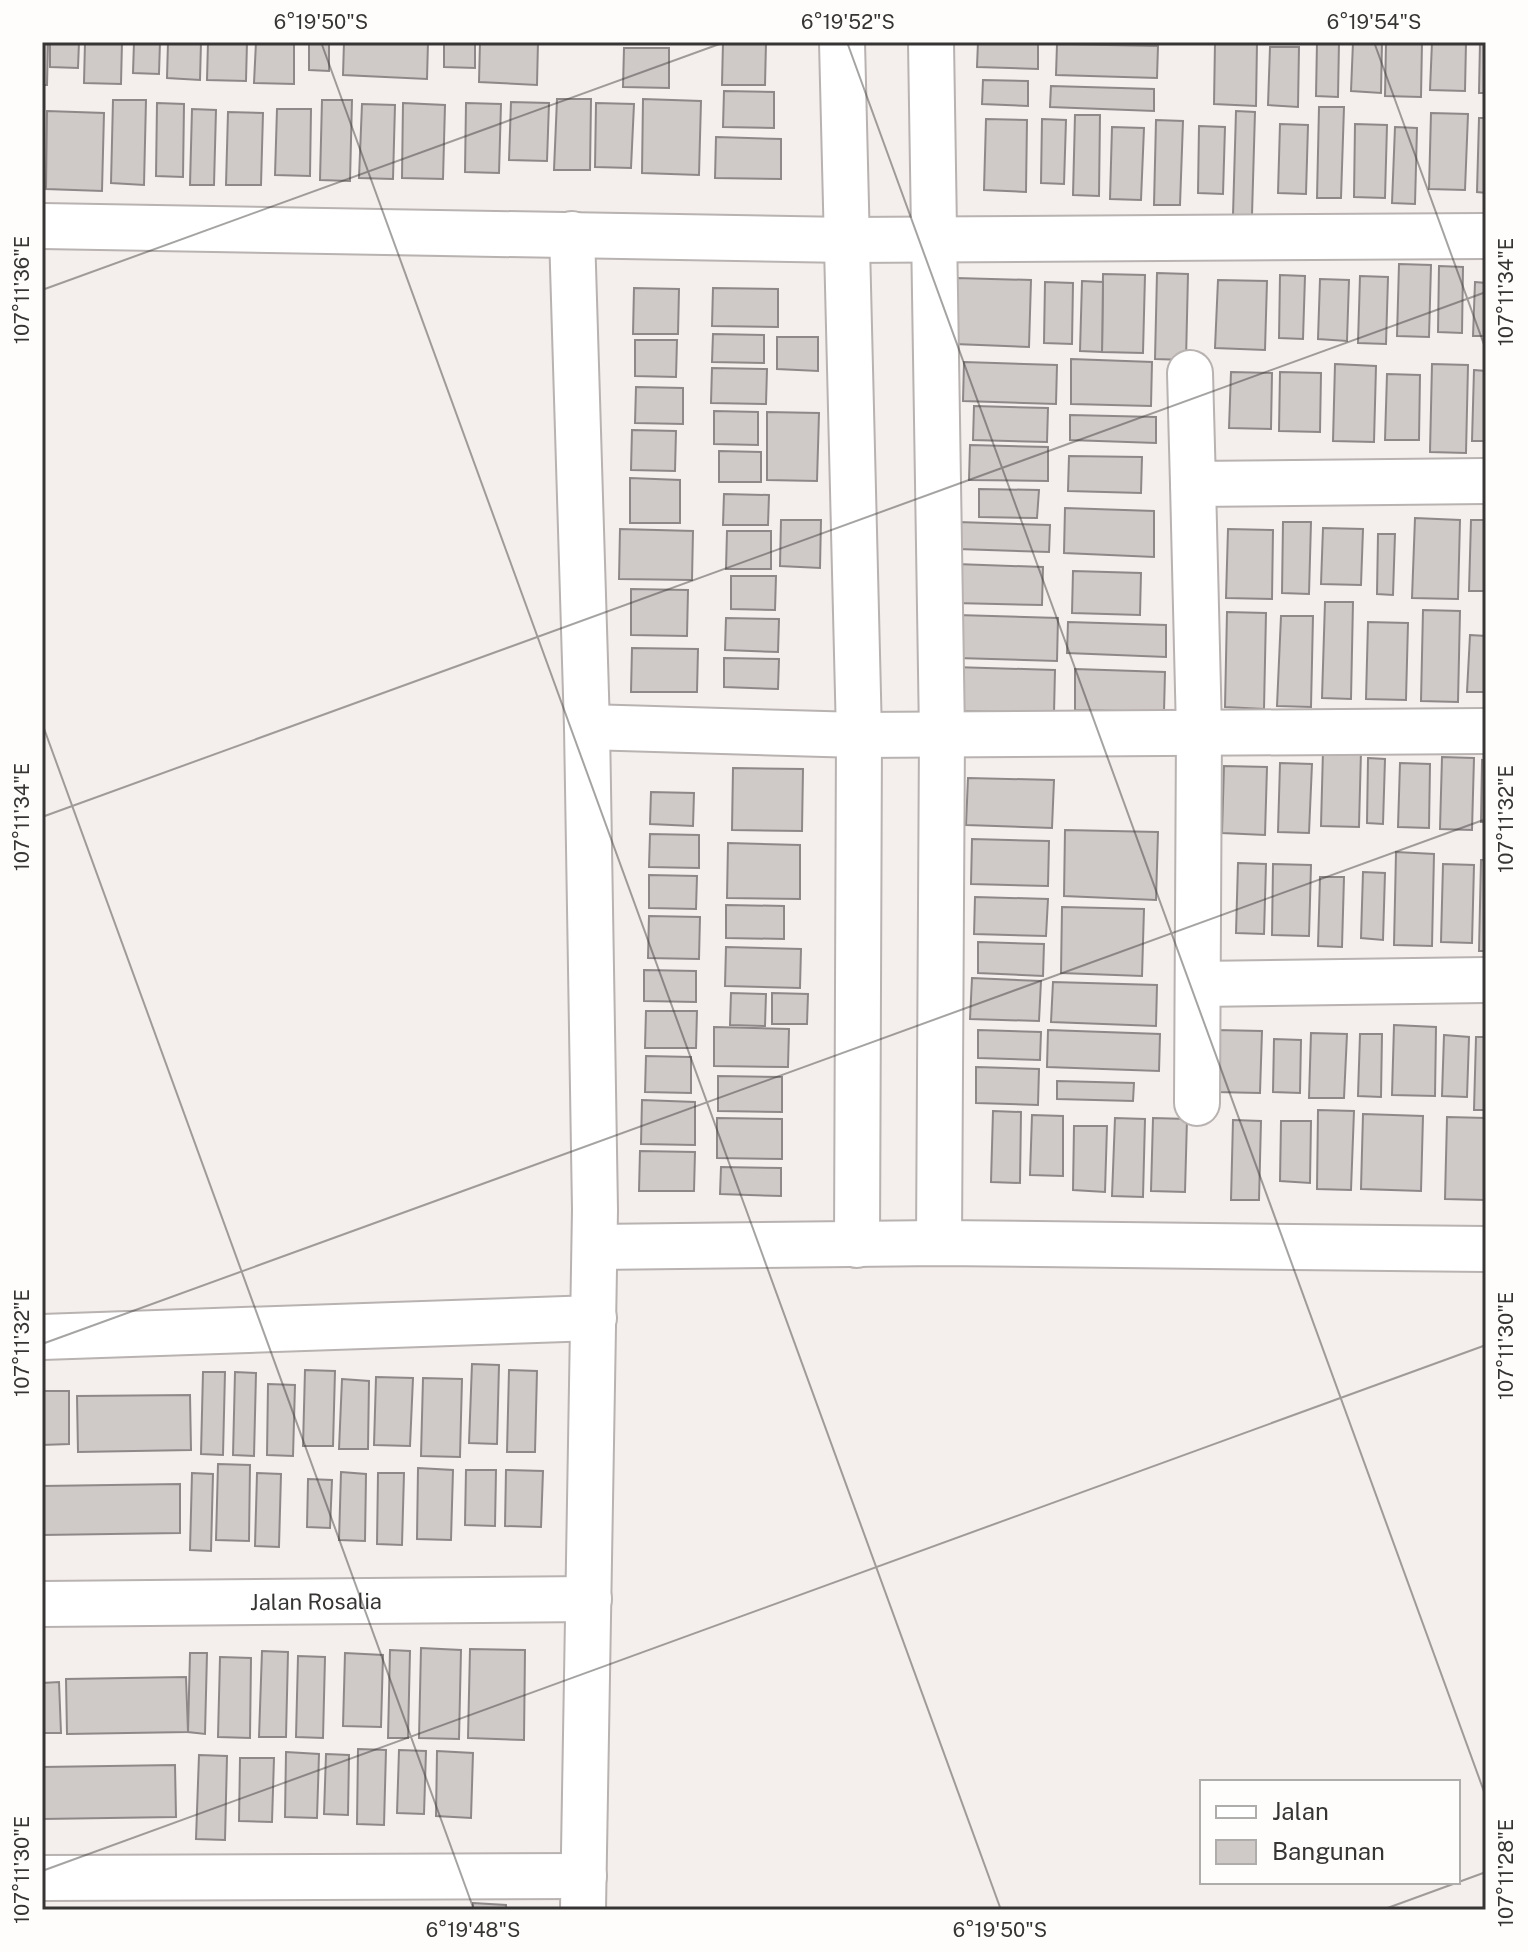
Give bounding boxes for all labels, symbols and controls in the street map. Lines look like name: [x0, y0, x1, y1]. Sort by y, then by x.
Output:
text: 6°19'50"S: [274, 10, 368, 34]
text: 6°19'52"S: [801, 10, 895, 34]
text: 6°19'54"S: [1327, 10, 1421, 34]
text: 107°11'36"E: [10, 236, 34, 344]
text: 107°11'34"E: [1494, 238, 1518, 346]
text: 107°11'34"E: [10, 763, 34, 871]
text: 107°11'32"E: [1494, 765, 1518, 873]
text: 107°11'32"E: [10, 1289, 34, 1397]
text: 107°11'30"E: [1494, 1292, 1518, 1400]
street label: Jalan Rosalia: [250, 1588, 382, 1615]
legend: [1200, 1780, 1460, 1884]
text: Jalan: [1272, 1797, 1329, 1825]
text: 107°11'30"E: [10, 1816, 34, 1924]
text: 107°11'28"E: [1494, 1819, 1518, 1927]
text: Bangunan: [1272, 1837, 1385, 1865]
text: 6°19'48"S: [426, 1918, 520, 1942]
text: 6°19'50"S: [953, 1918, 1047, 1942]

